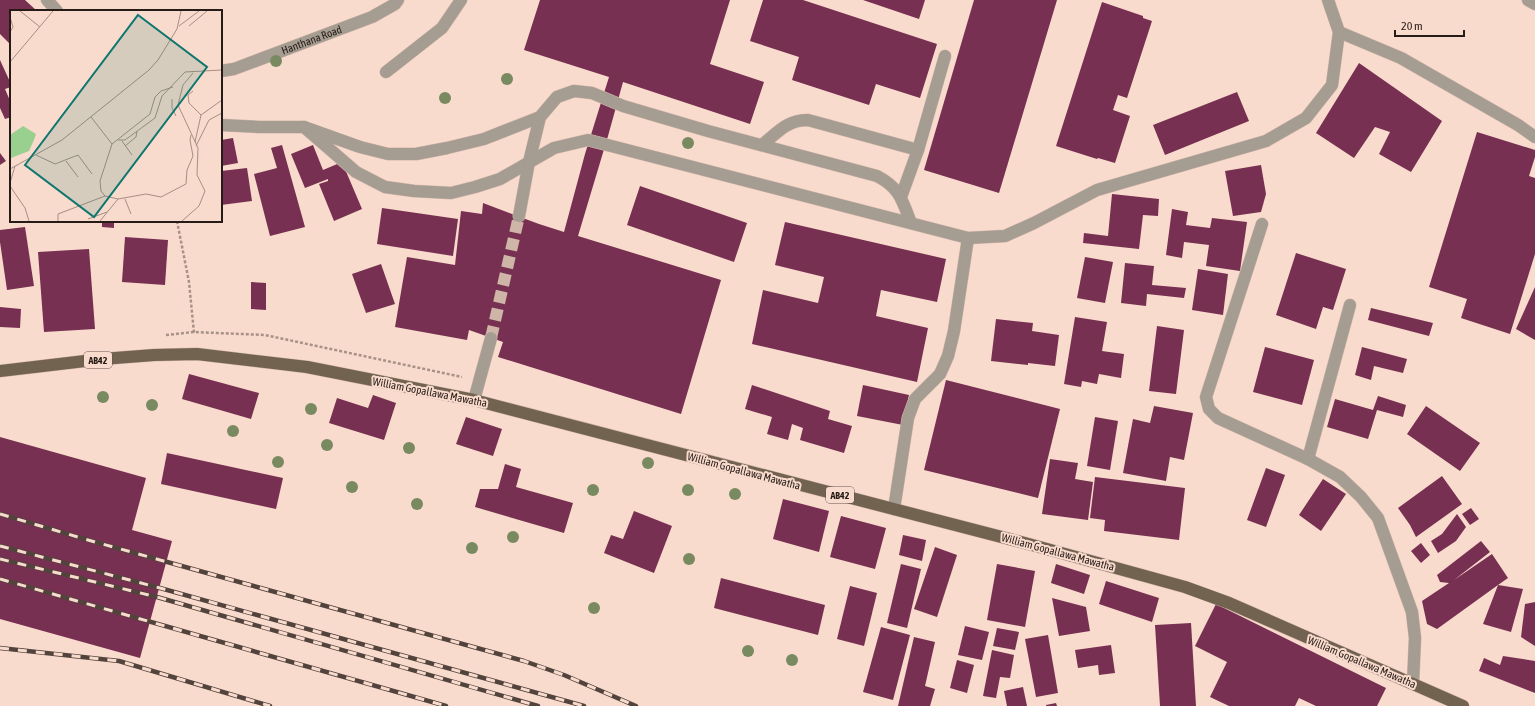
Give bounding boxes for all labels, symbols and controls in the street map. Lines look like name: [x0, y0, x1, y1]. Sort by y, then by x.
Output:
inset map: [10, 10, 222, 222]
scale bar: [1395, 12, 1464, 38]
text: 20 m: [1401, 19, 1423, 33]
street label: Hanthana Road: [280, 23, 343, 57]
road number: AB42: [84, 352, 112, 368]
street label: William Gopallawa Mawatha: [372, 375, 488, 409]
street label: William Gopallawa Mawatha: [686, 450, 802, 492]
road number: AB42: [826, 487, 854, 503]
street label: William Gopallawa Mawatha: [1000, 531, 1116, 573]
street label: William Gopallawa Mawatha: [1306, 634, 1418, 690]

